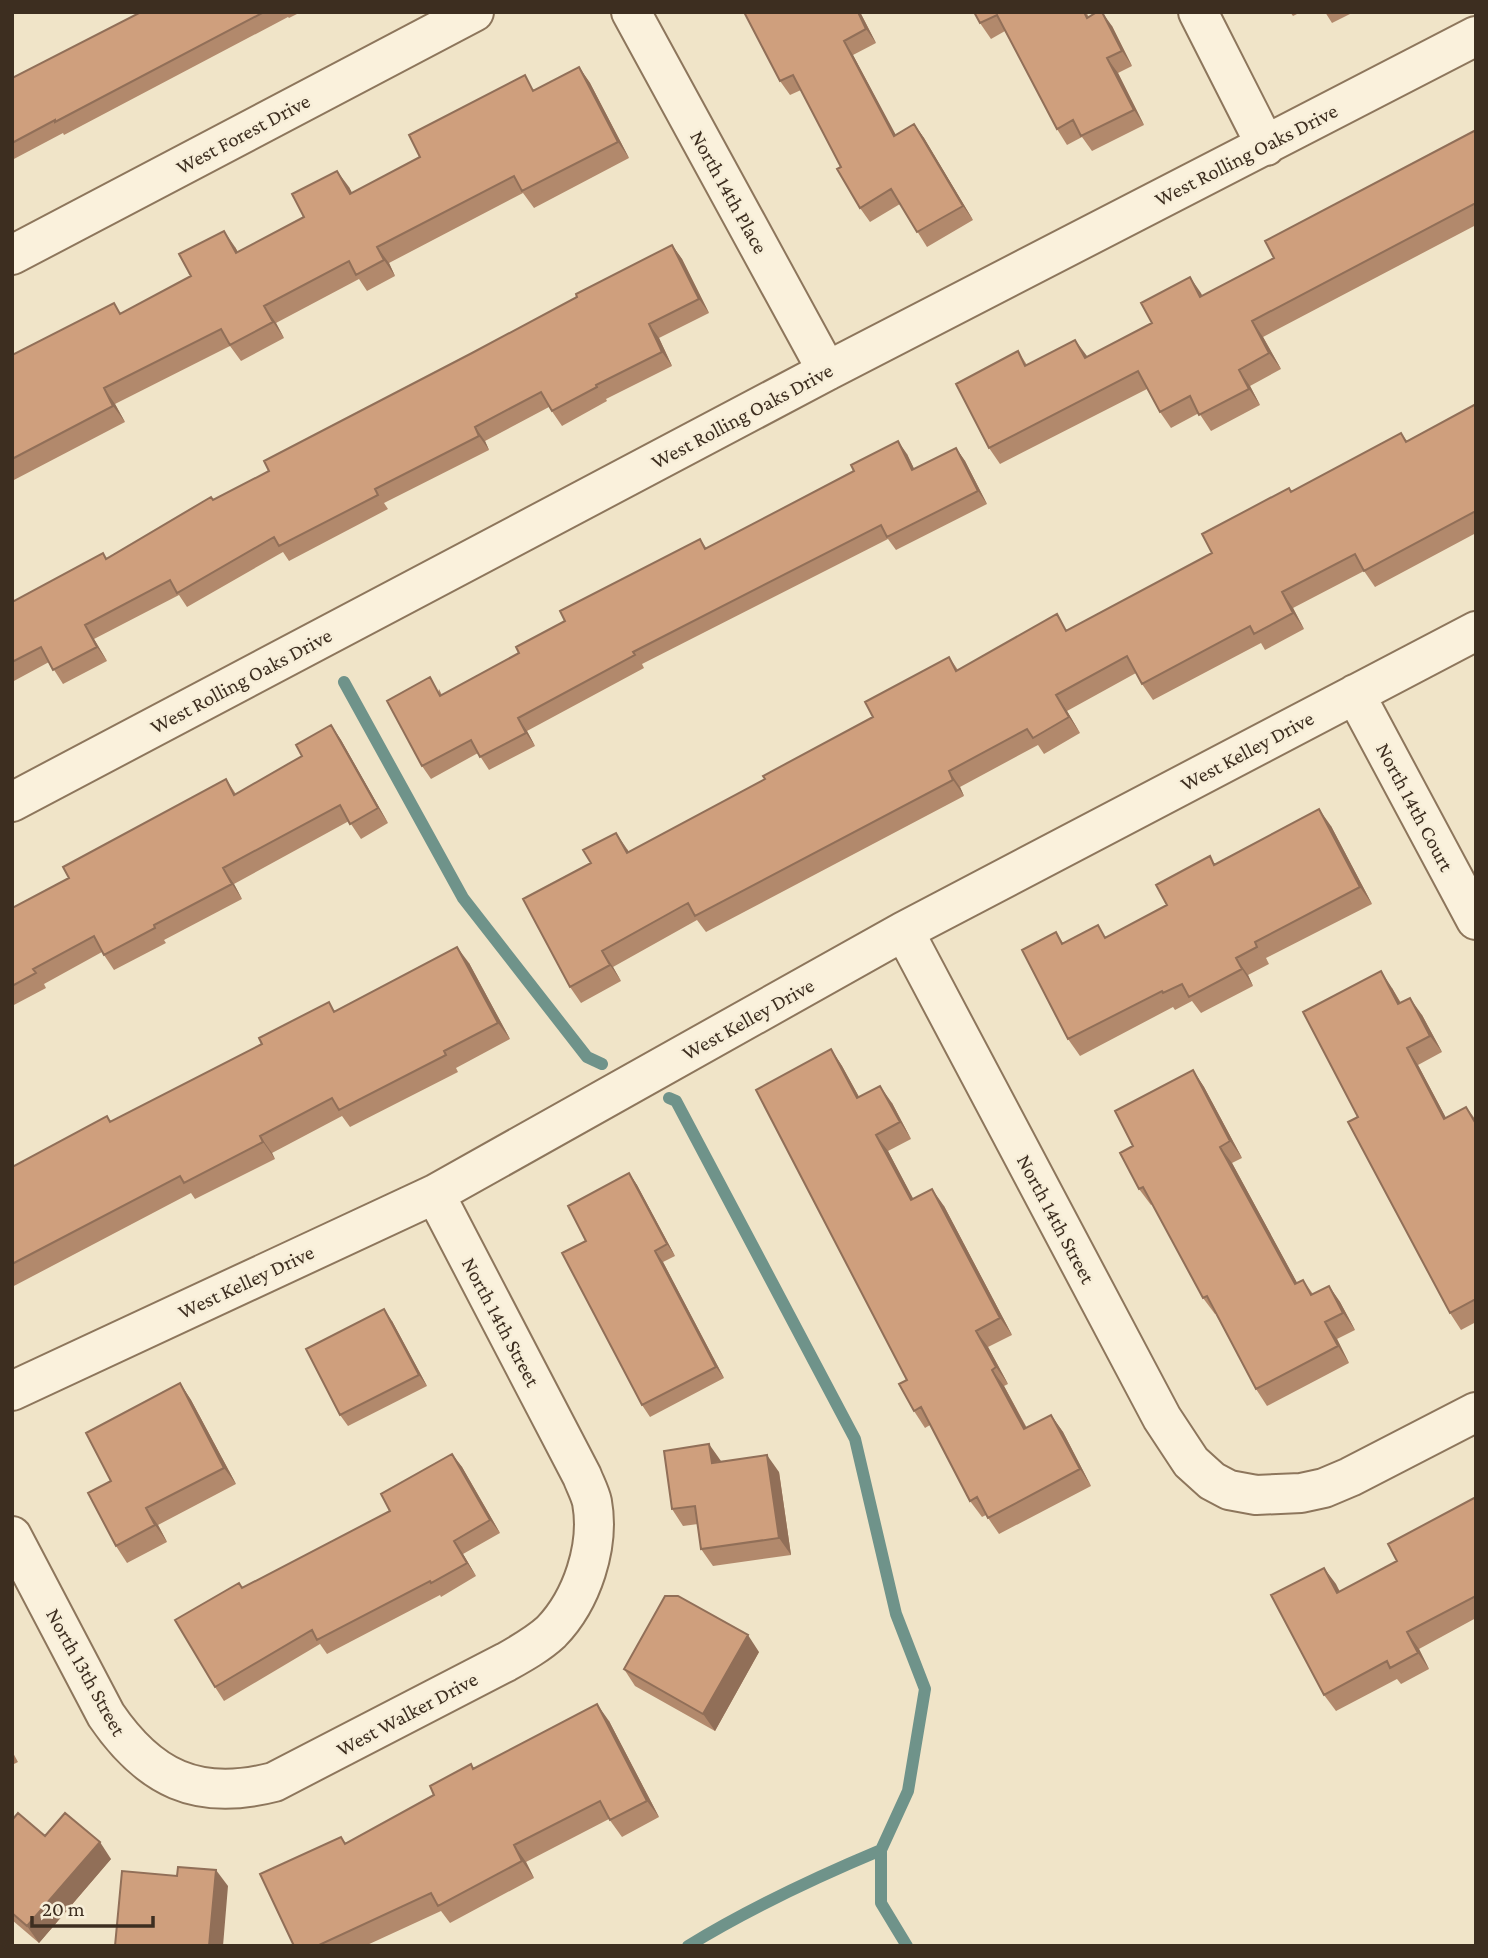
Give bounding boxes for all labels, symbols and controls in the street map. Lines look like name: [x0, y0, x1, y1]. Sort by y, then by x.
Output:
street label: West Forest Drive: [172, 89, 314, 179]
street label: West Rolling Oaks Drive: [1151, 98, 1341, 212]
street label: North 14th Place: [685, 126, 773, 258]
street label: West Rolling Oaks Drive: [647, 358, 837, 474]
street label: West Rolling Oaks Drive: [146, 623, 336, 739]
street label: West Kelley Drive: [1176, 706, 1318, 796]
street label: North 14th Court: [1371, 739, 1459, 876]
street label: West Kelley Drive: [678, 973, 818, 1065]
street label: North 14th Street: [1012, 1150, 1101, 1289]
street label: West Kelley Drive: [174, 1240, 318, 1324]
street label: North 14th Street: [457, 1253, 546, 1392]
street label: North 13th Street: [41, 1604, 131, 1741]
street label: West Walker Drive: [332, 1667, 482, 1761]
scale bar: [32, 1884, 152, 1928]
text: 20 m: [42, 1897, 85, 1921]

